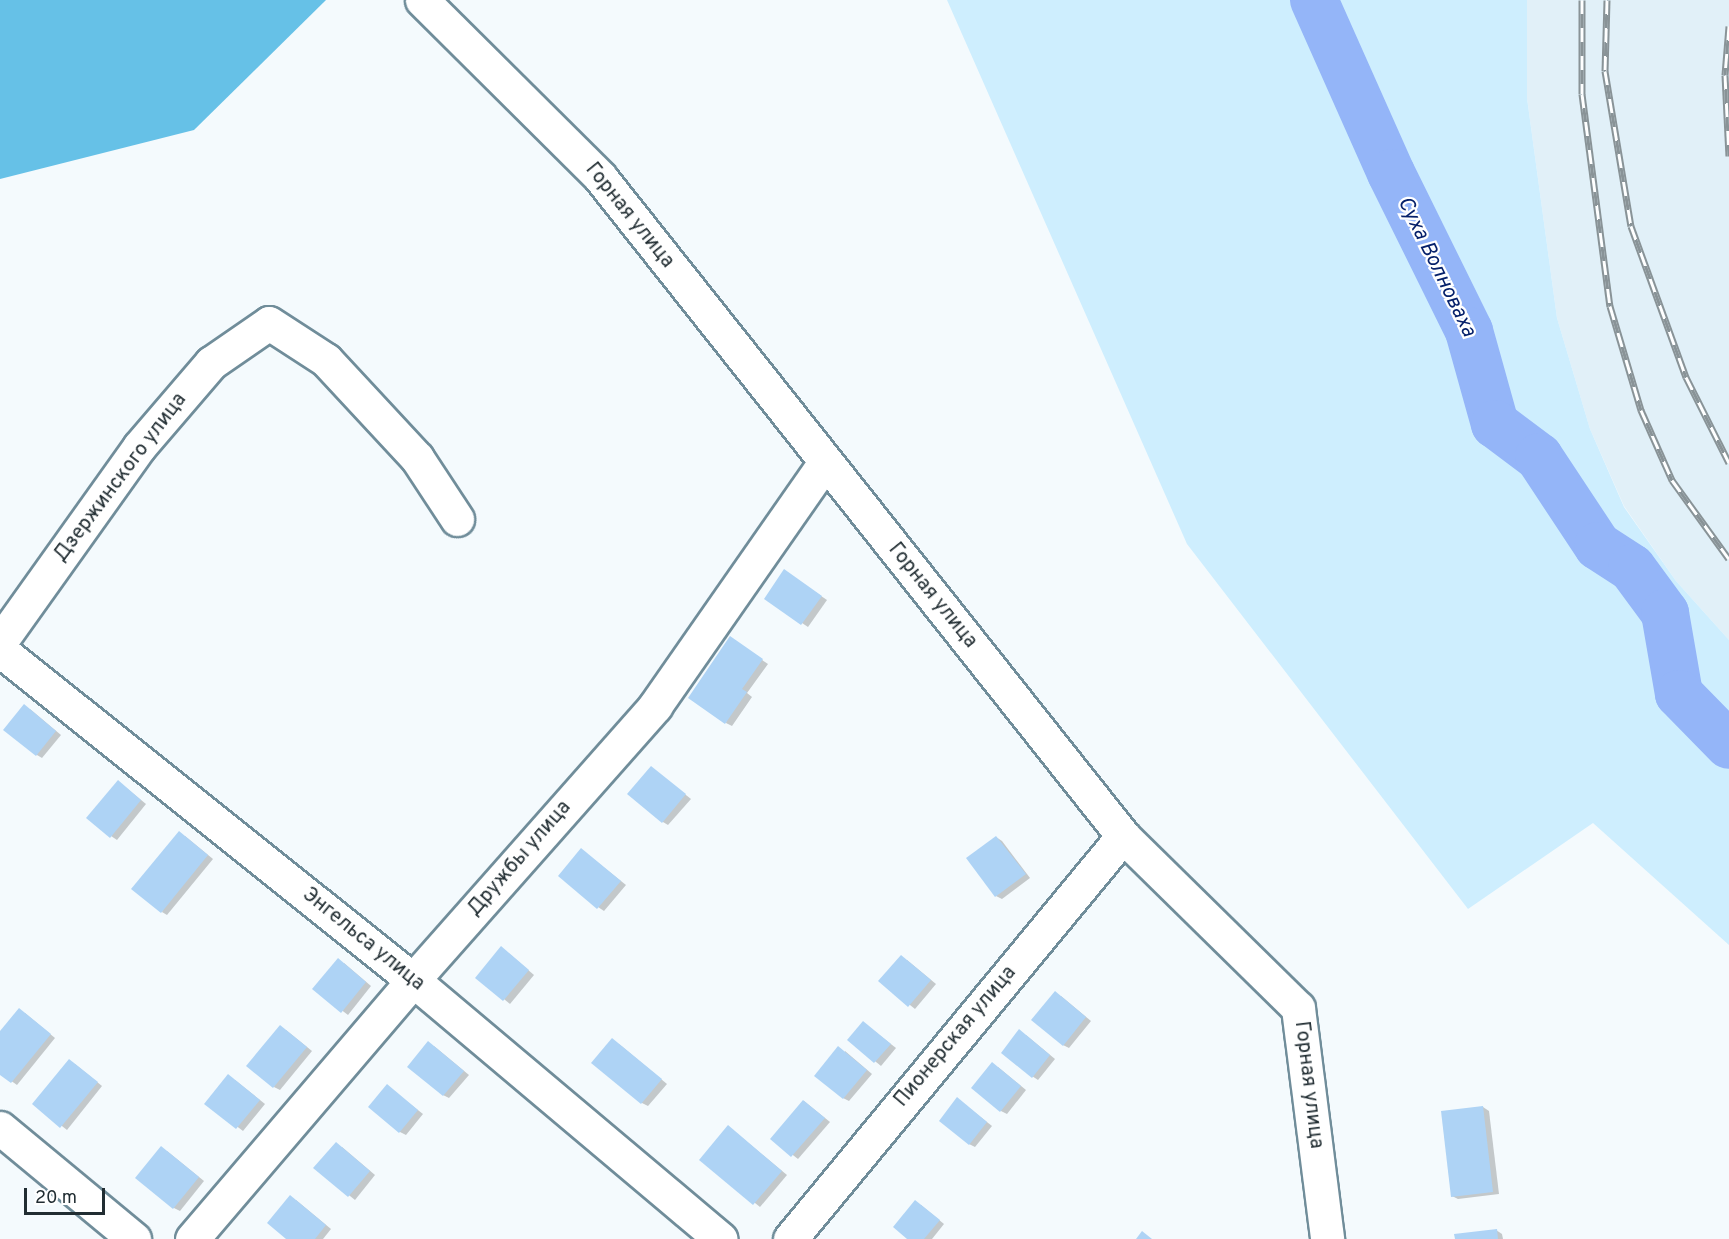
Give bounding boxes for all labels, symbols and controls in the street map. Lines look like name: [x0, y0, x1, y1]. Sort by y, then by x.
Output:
street label: Горная улица: [579, 159, 679, 273]
water label: Суха Волноваха: [1391, 193, 1481, 341]
street label: Дзержинского улица: [50, 389, 192, 567]
street label: Горная улица: [882, 539, 982, 653]
street label: Дружбы улица: [463, 796, 577, 922]
street label: Энгельса улица: [297, 883, 429, 997]
street label: Пионерская улица: [890, 962, 1022, 1112]
street label: Горная улица: [1288, 1020, 1328, 1150]
scale bar: [27, 1176, 108, 1214]
text: 20 m: [35, 1187, 77, 1210]

